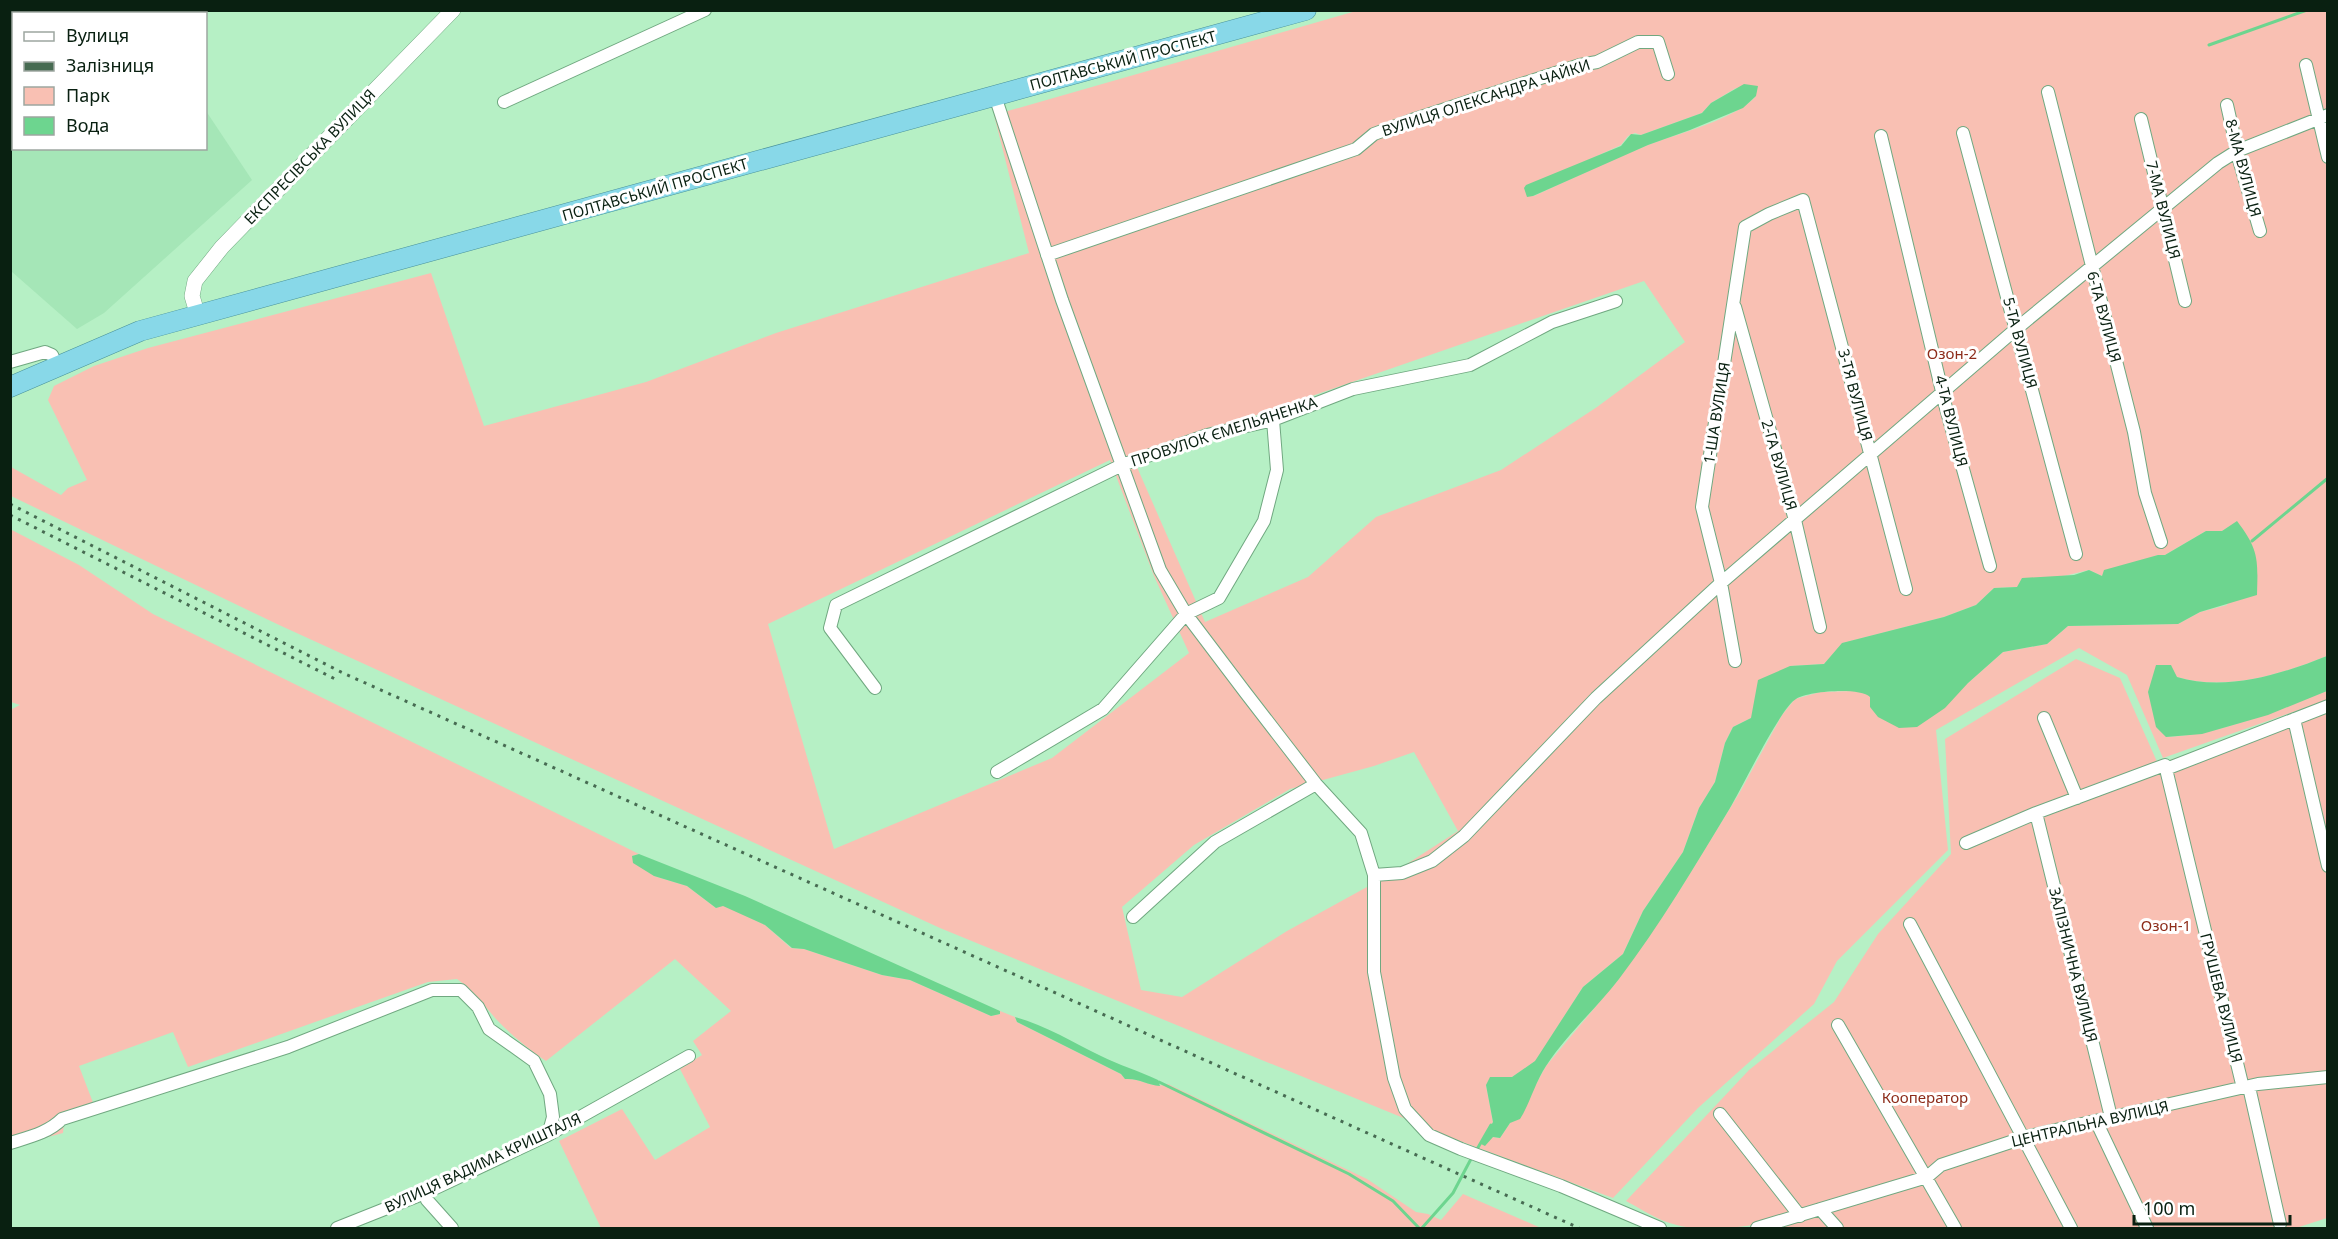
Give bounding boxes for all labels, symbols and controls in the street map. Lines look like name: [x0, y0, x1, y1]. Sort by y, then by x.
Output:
legend: [12, 12, 207, 150]
text: Вулиця: [66, 23, 129, 47]
street label: ПОЛТАВСЬКИЙ ПРОСПЕКТ: [1027, 25, 1219, 95]
text: Залізниця: [66, 53, 154, 77]
street label: ВУЛИЦЯ ОЛЕКСАНДРА ЧАЙКИ: [1379, 54, 1592, 140]
text: Парк: [66, 83, 110, 107]
street label: ЕКСПРЕСІВСЬКА ВУЛИЦЯ: [239, 84, 379, 228]
text: Вода: [66, 113, 109, 137]
street label: 8-МА ВУЛИЦЯ: [2221, 117, 2267, 219]
street label: ПОЛТАВСЬКИЙ ПРОСПЕКТ: [560, 153, 750, 225]
street label: 7-МА ВУЛИЦЯ: [2142, 159, 2186, 261]
street label: 6-ТА ВУЛИЦЯ: [2083, 269, 2127, 365]
street label: 5-ТА ВУЛИЦЯ: [1999, 295, 2043, 391]
park label: Озон-2: [1927, 343, 1977, 363]
street label: 3-ТЯ ВУЛИЦЯ: [1834, 346, 1878, 443]
street label: 1-ША ВУЛИЦЯ: [1698, 361, 1734, 465]
street label: 4-ТА ВУЛИЦЯ: [1931, 373, 1973, 469]
street label: ПРОВУЛОК ЄМЕЛЬЯНЕНКА: [1128, 391, 1320, 471]
street label: 2-ГА ВУЛИЦЯ: [1757, 417, 1802, 512]
street label: ЗАЛІЗНИЧНА ВУЛИЦЯ: [2045, 885, 2103, 1044]
park label: Озон-1: [2141, 915, 2191, 935]
street label: ГРУШЕВА ВУЛИЦЯ: [2196, 931, 2248, 1065]
park label: Кооператор: [1882, 1087, 1968, 1107]
street label: ЦЕНТРАЛЬНА ВУЛИЦЯ: [2009, 1095, 2171, 1151]
street label: ВУЛИЦЯ ВАДИМА КРИШТАЛЯ: [381, 1108, 584, 1217]
scale bar: [2134, 1188, 2290, 1226]
text: 100 m: [2143, 1196, 2195, 1220]

